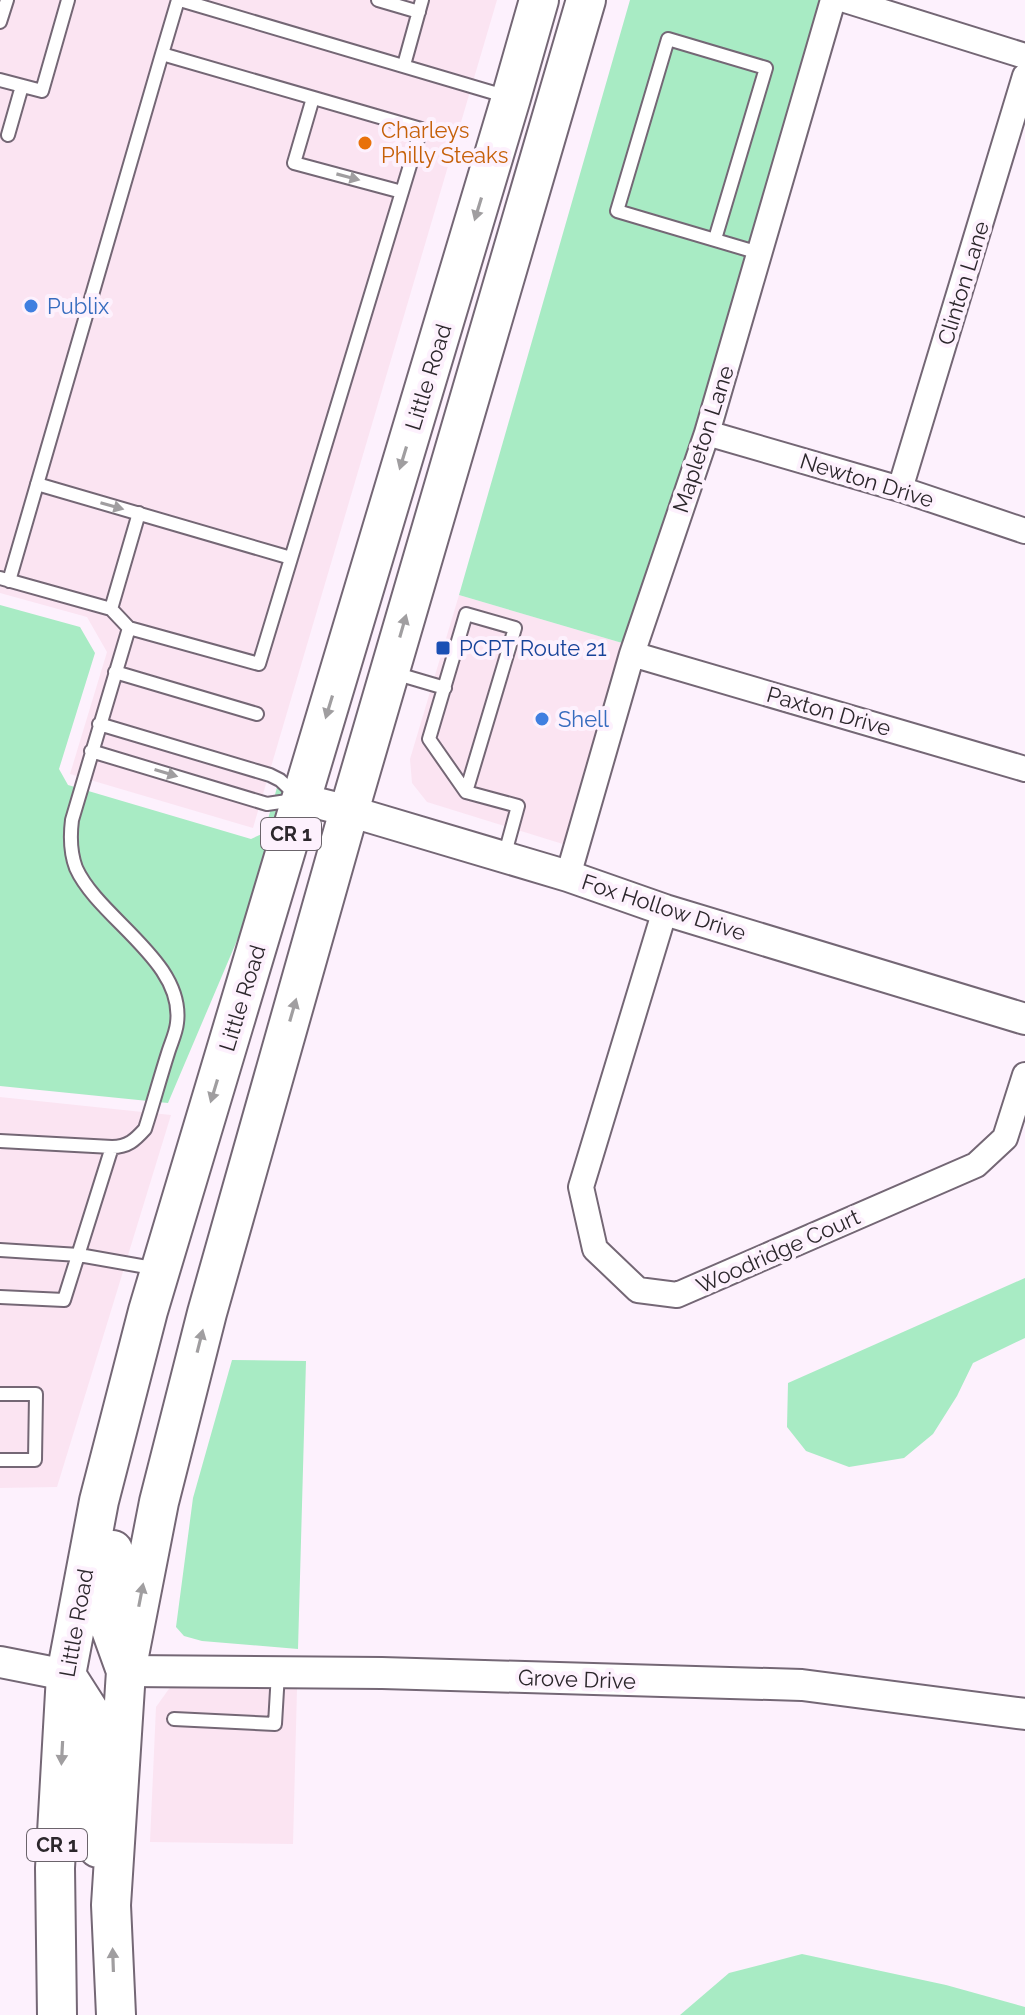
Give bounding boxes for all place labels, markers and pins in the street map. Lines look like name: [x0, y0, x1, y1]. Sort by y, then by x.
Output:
place label: Charleys Philly Steaks: [381, 117, 508, 168]
marker: Charleys Philly Steaks: [356, 134, 374, 152]
place label: Publix: [47, 293, 109, 319]
marker: Publix: [22, 297, 40, 315]
place label: PCPT Route 21: [459, 635, 607, 661]
marker: PCPT Route 21: [434, 639, 452, 657]
place label: Shell: [558, 706, 609, 732]
marker: Shell: [533, 710, 551, 728]

